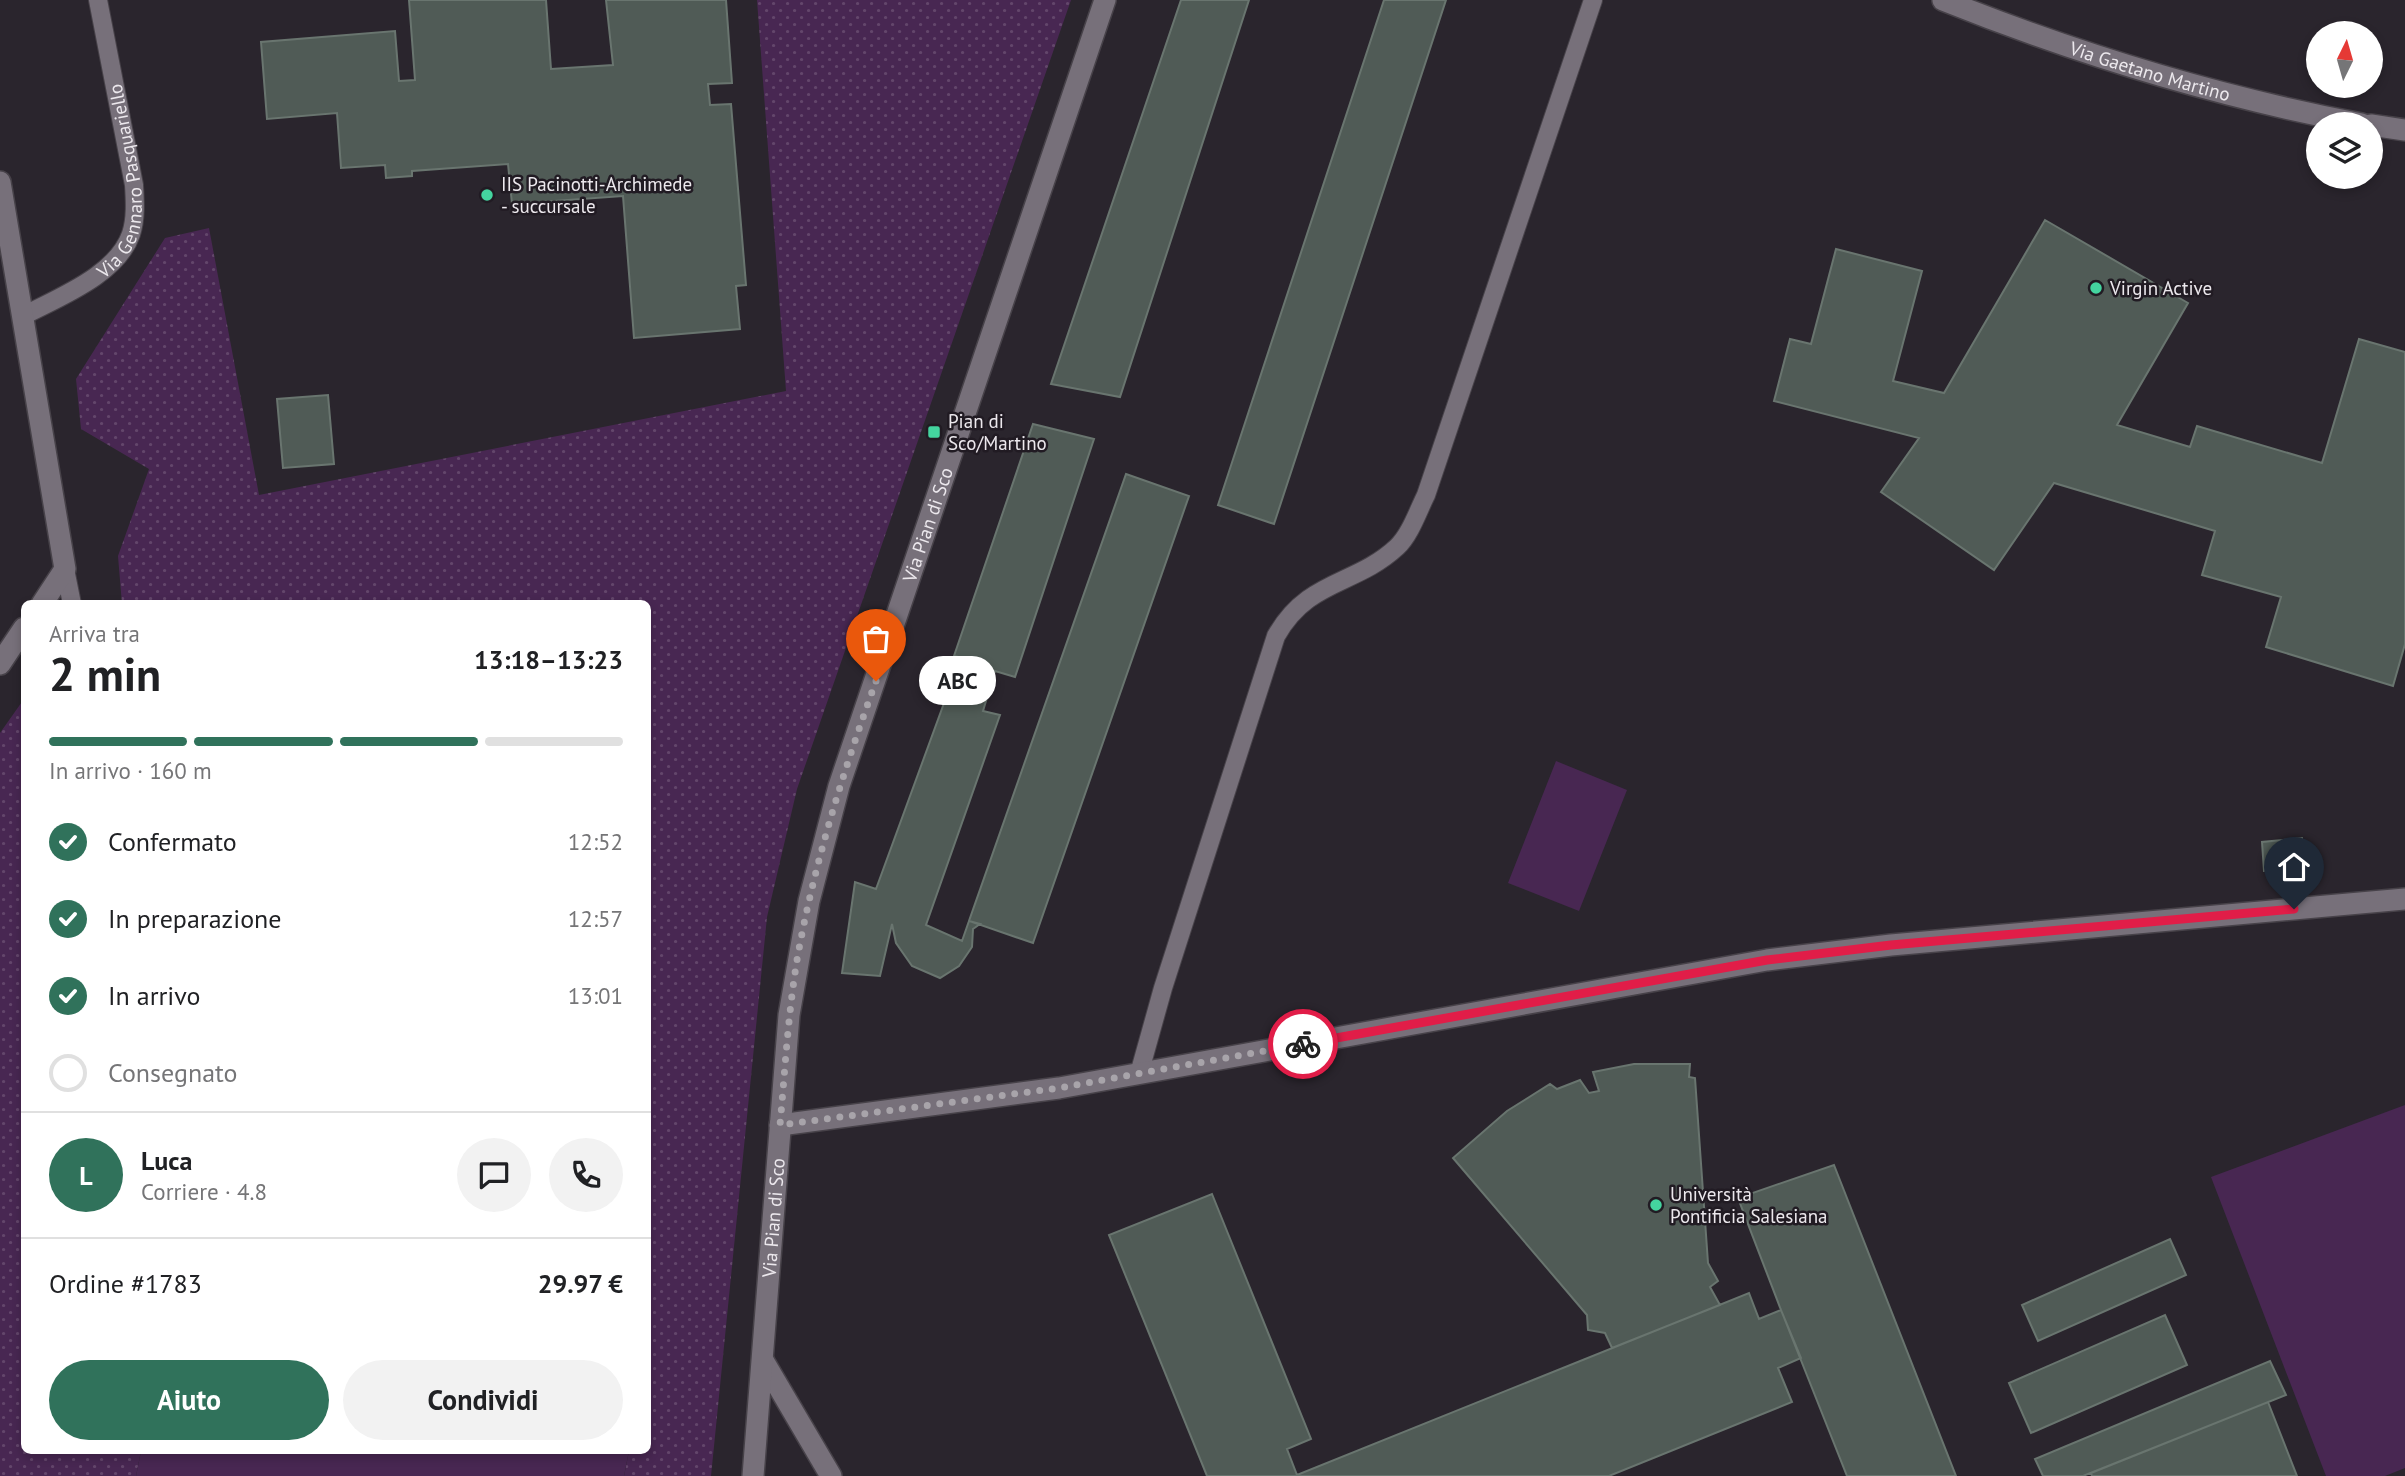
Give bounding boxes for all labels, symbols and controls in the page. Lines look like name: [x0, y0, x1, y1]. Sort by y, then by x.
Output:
north arrow: [2306, 21, 2384, 98]
map controls: [2306, 21, 2383, 189]
street label: Via Gaetano Martino: [2066, 35, 2233, 106]
street label: Via Gennaro Pasquariello: [91, 82, 147, 284]
button: layers: [2306, 112, 2383, 189]
place label: IIS Pacinotti-Archimede - succursale: [501, 172, 692, 218]
marker: IIS Pacinotti-Archimede - succursale: [479, 187, 495, 203]
place label: Virgin Active: [2109, 276, 2212, 300]
marker: Virgin Active: [2088, 280, 2104, 296]
place label: Pian di Sco/Martino: [948, 409, 1047, 455]
marker: Pian di Sco/Martino: [926, 424, 942, 440]
street label: Via Pian di Sco: [897, 464, 958, 586]
pin: [846, 609, 906, 681]
text: Arriva tra: [49, 619, 140, 648]
icon: bag: [857, 620, 895, 658]
text: 13:18–13:23: [474, 643, 623, 676]
text: 2 min: [49, 644, 161, 704]
callout: ABC: [918, 656, 995, 706]
text: ABC: [937, 666, 978, 695]
text: In arrivo · 160 m: [49, 756, 212, 785]
icon: check: [49, 823, 87, 861]
text: Confermato: [108, 825, 237, 858]
text: 12:52: [568, 827, 623, 856]
pin: [2264, 837, 2324, 909]
icon: home: [2275, 848, 2313, 886]
icon: check: [49, 900, 87, 938]
text: In preparazione: [108, 902, 282, 935]
text: 12:57: [568, 904, 623, 933]
icon: check: [49, 977, 87, 1015]
text: In arrivo: [108, 979, 200, 1012]
text: 13:01: [568, 981, 623, 1010]
courier: [1268, 1009, 1338, 1079]
icon: bike: [1284, 1025, 1322, 1063]
text: Consegnato: [108, 1056, 238, 1089]
button: chat: [457, 1138, 531, 1212]
button: phone: [549, 1138, 623, 1212]
text: Luca: [141, 1144, 193, 1177]
street label: Via Pian di Sco: [756, 1157, 790, 1279]
text: L: [79, 1159, 93, 1192]
text: Corriere · 4.8: [141, 1177, 267, 1206]
place label: Università Pontificia Salesiana: [1670, 1182, 1828, 1228]
marker: Università Pontificia Salesiana: [1648, 1197, 1664, 1213]
text: Ordine #1783: [49, 1267, 202, 1300]
text: 29.97 €: [538, 1267, 623, 1300]
button: Aiuto: [49, 1360, 329, 1440]
button: Condividi: [343, 1360, 623, 1440]

